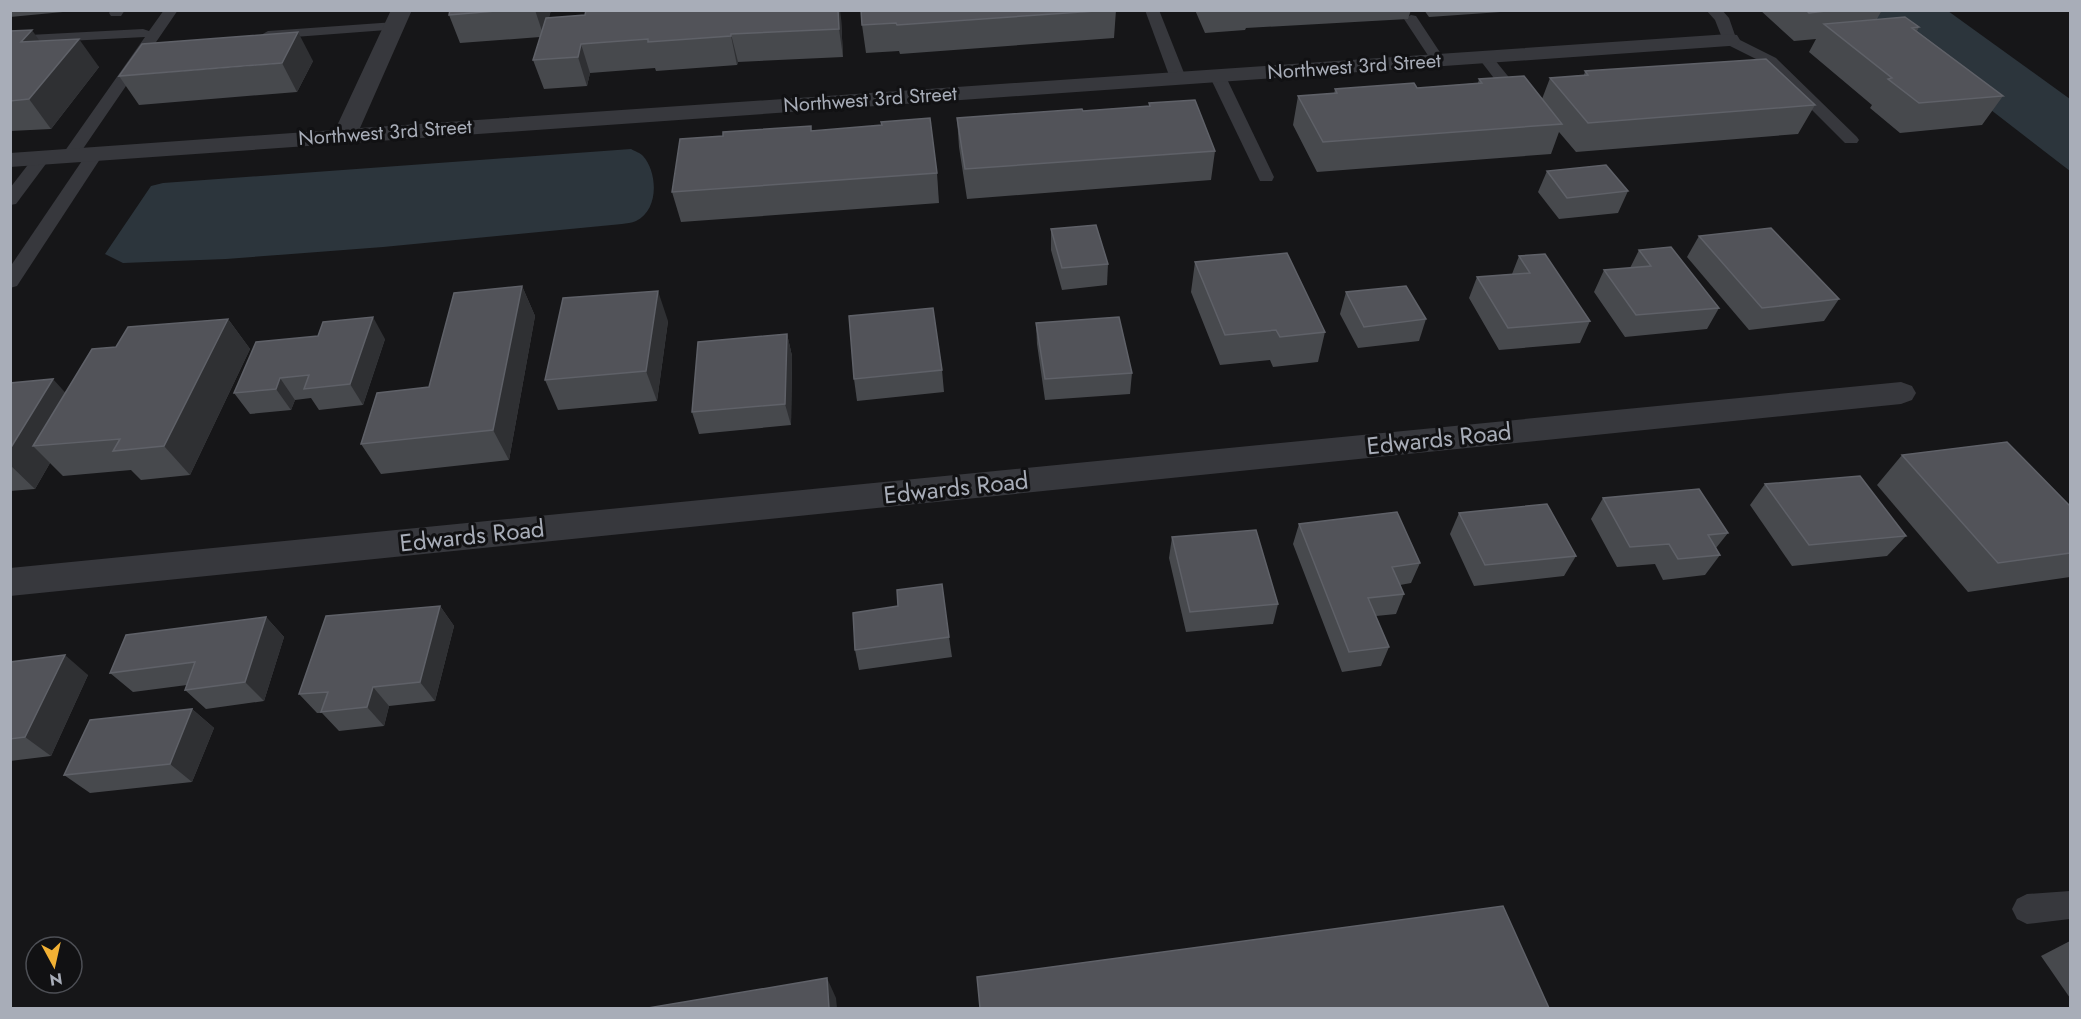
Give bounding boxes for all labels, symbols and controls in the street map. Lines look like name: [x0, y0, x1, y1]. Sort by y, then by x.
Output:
street label: Northwest 3rd Street: [1266, 46, 1442, 87]
street label: Northwest 3rd Street: [782, 79, 958, 120]
street label: Northwest 3rd Street: [297, 112, 473, 153]
street label: Edwards Road: [1365, 414, 1513, 464]
street label: Edwards Road: [882, 463, 1030, 513]
street label: Edwards Road: [398, 511, 546, 561]
north arrow: [24, 935, 84, 995]
text: N: [48, 967, 64, 992]

